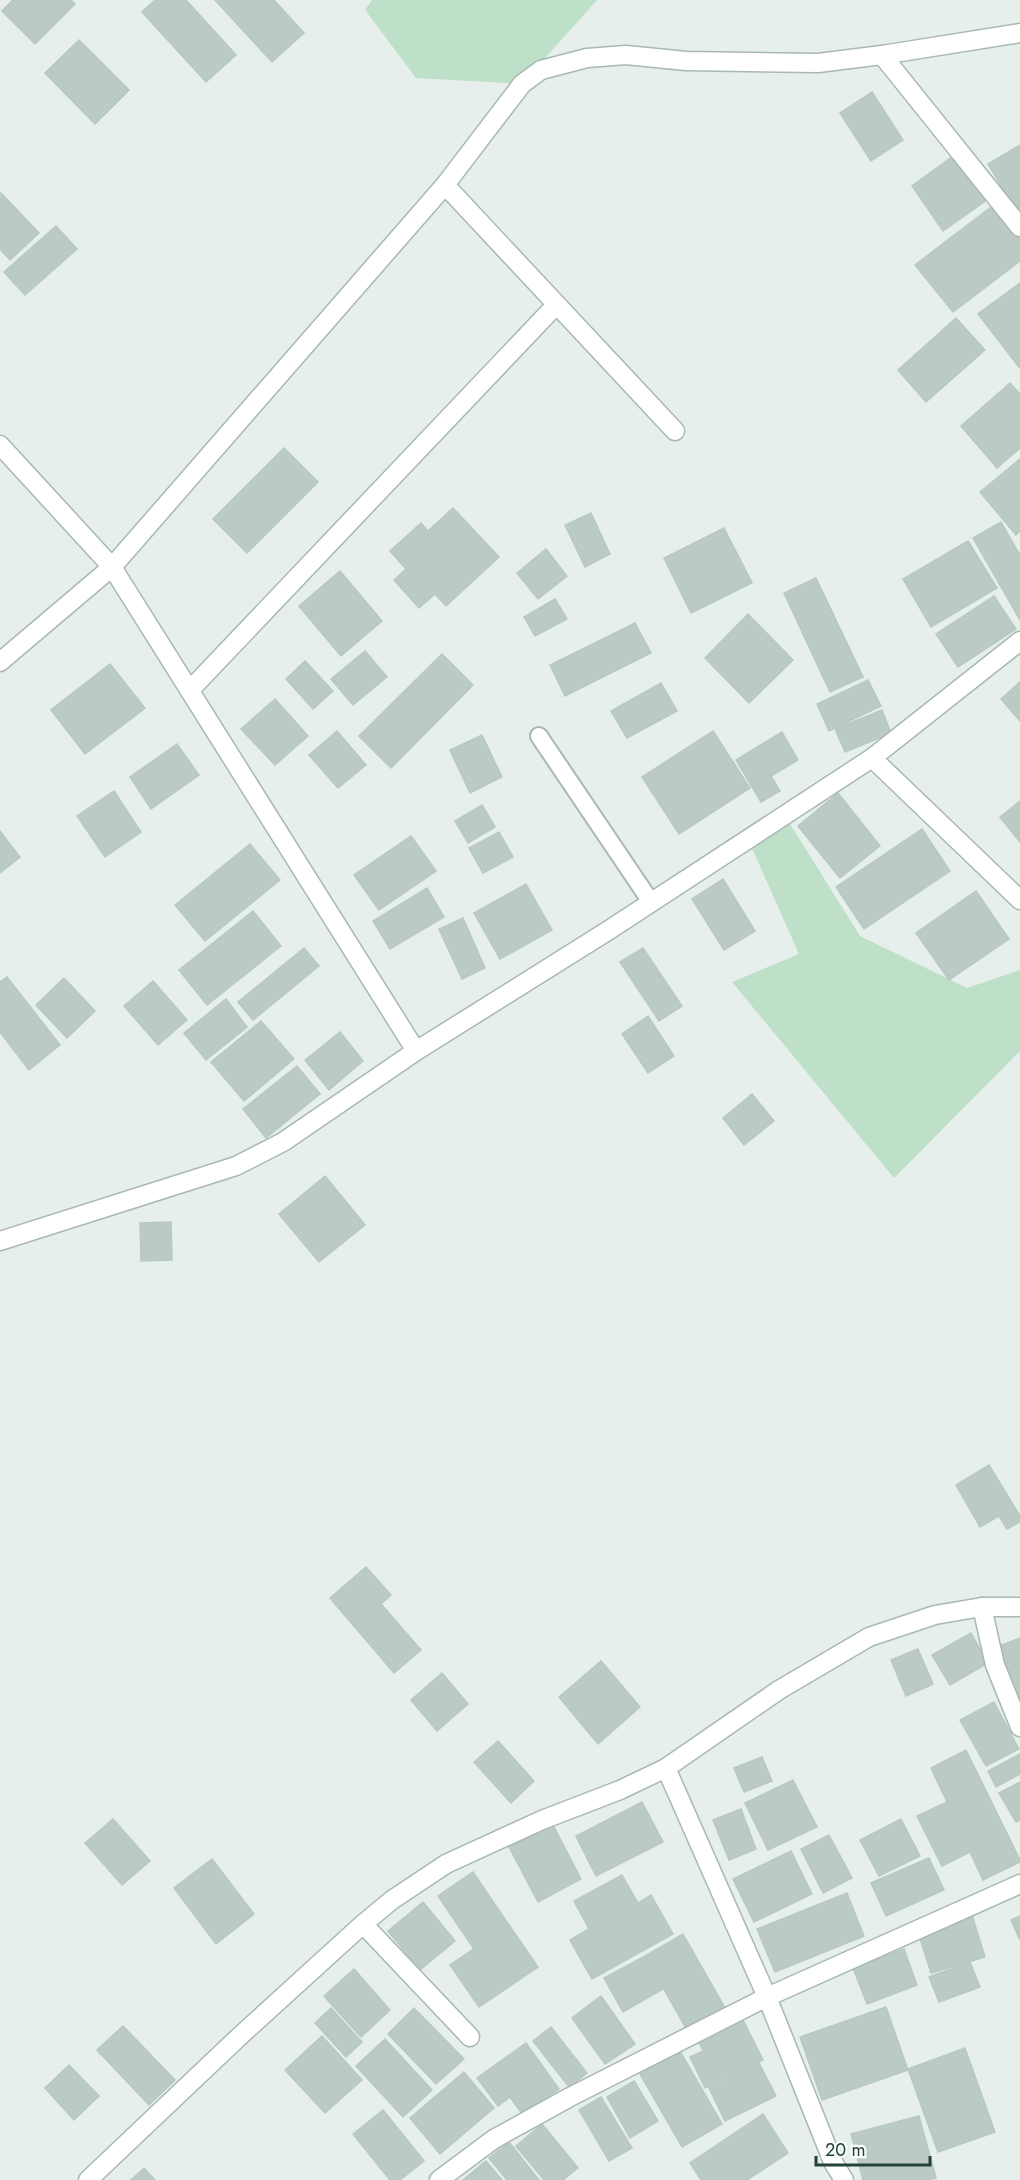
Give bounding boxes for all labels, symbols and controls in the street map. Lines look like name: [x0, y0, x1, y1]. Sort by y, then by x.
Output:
scale bar: [816, 2129, 930, 2167]
text: 20 m: [825, 2137, 865, 2163]

